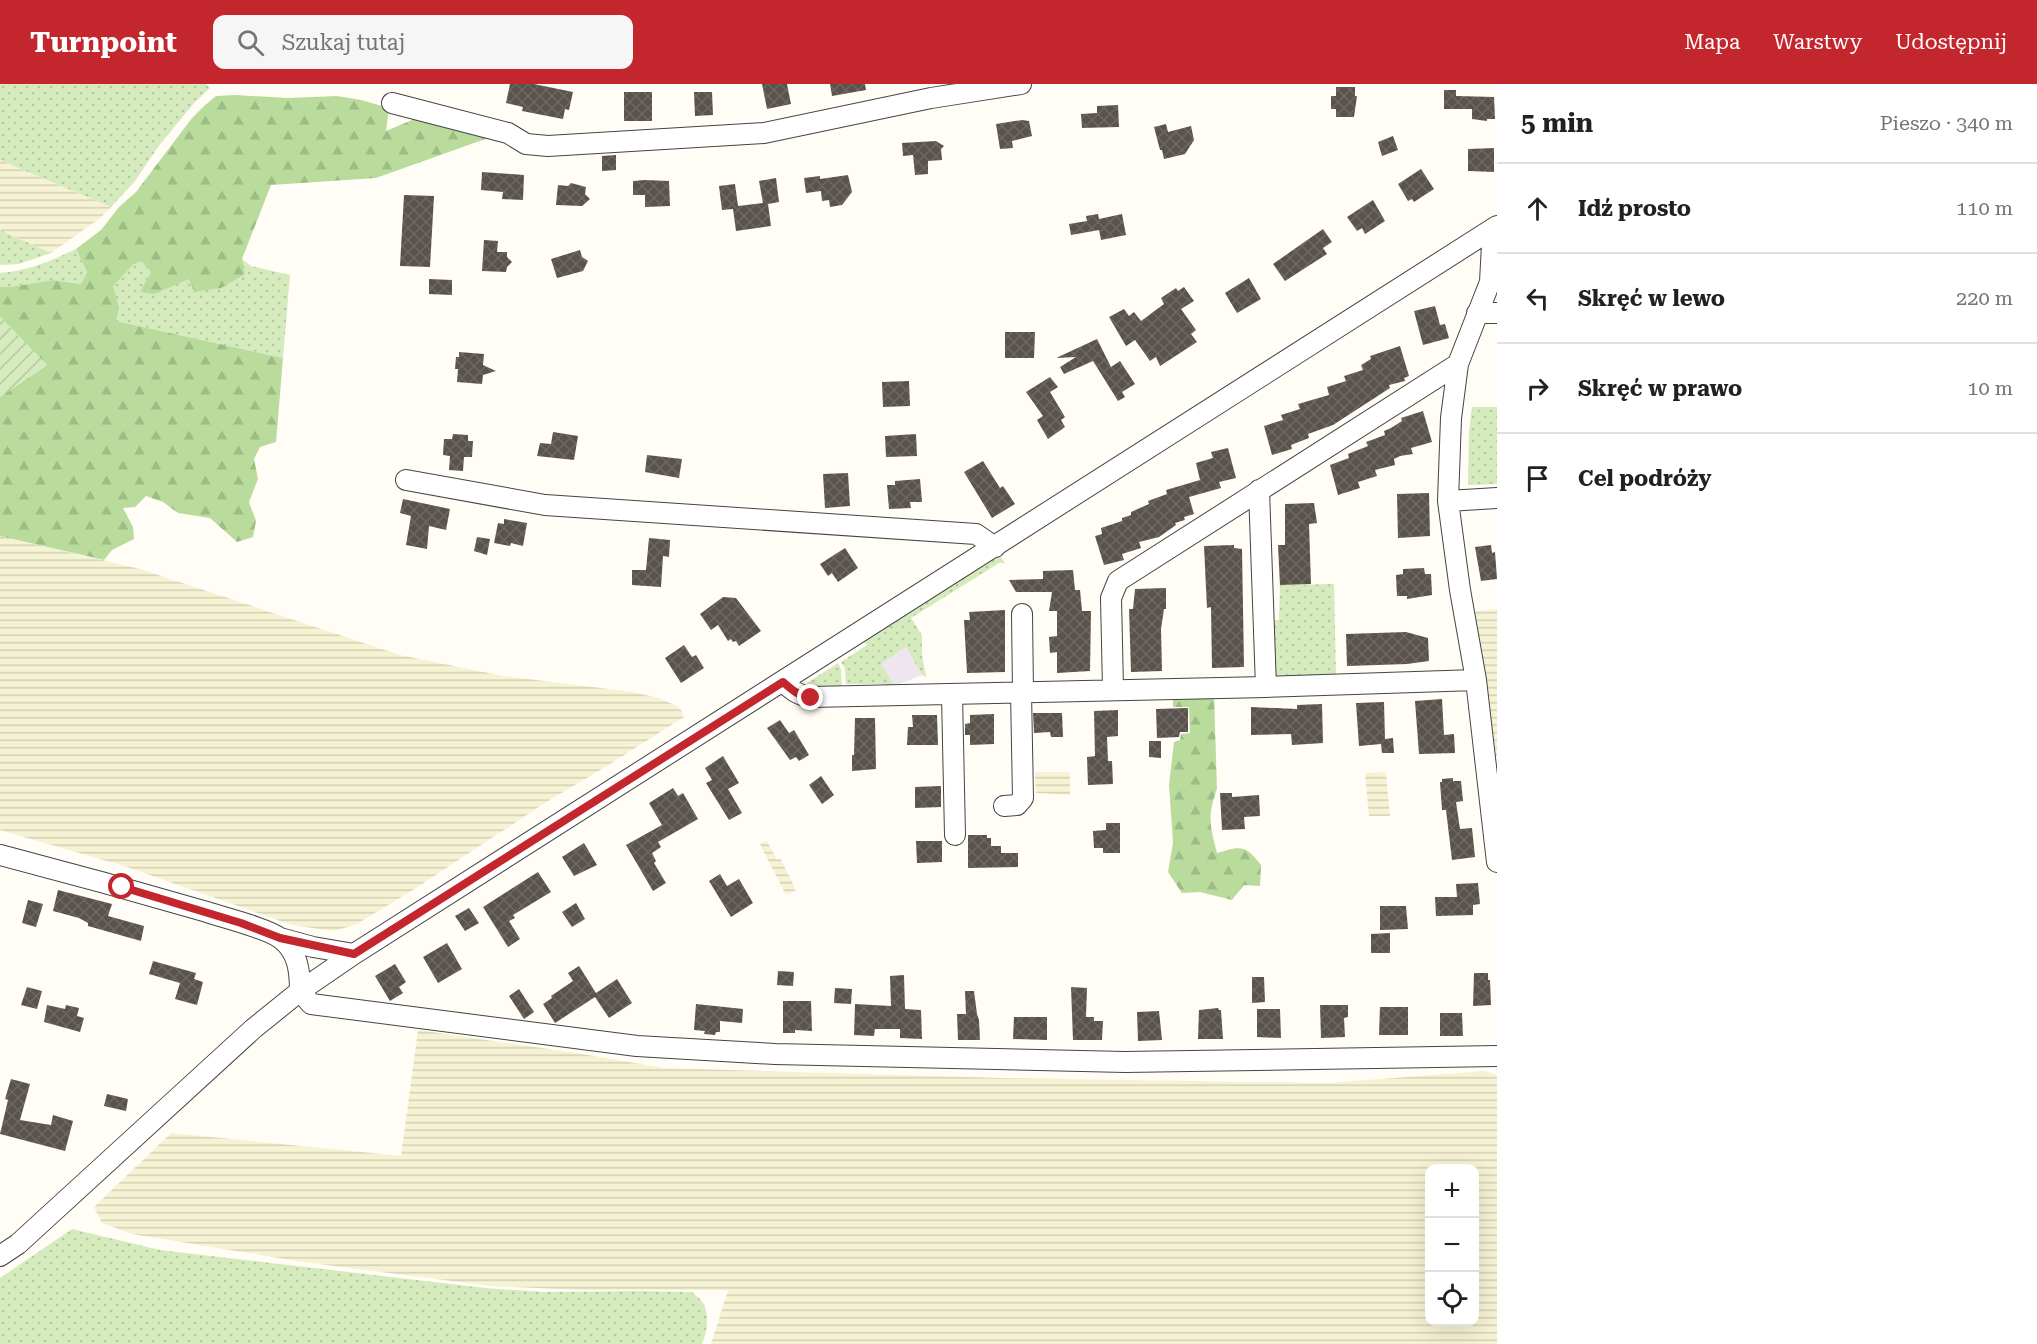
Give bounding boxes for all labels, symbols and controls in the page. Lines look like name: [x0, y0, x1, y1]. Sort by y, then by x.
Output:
search box: [213, 15, 633, 69]
text: Turnpoint: [30, 26, 177, 59]
icon: search: [234, 26, 267, 59]
text: Szukaj tutaj: [282, 30, 405, 55]
text: Mapa: [1684, 30, 1740, 54]
text: Warstwy: [1773, 30, 1862, 54]
text: Udostępnij: [1895, 30, 2007, 54]
text: 5 min: [1521, 108, 1593, 138]
text: Pieszo · 340 m: [1880, 111, 2013, 135]
icon: ahead: [1521, 192, 1554, 225]
text: Idź prosto: [1578, 196, 1691, 221]
text: 110 m: [1956, 196, 2013, 220]
icon: left: [1521, 282, 1554, 315]
text: Skręć w lewo: [1578, 286, 1725, 311]
text: 220 m: [1956, 286, 2013, 310]
icon: right: [1521, 372, 1554, 405]
text: Skręć w prawo: [1578, 376, 1742, 401]
text: 10 m: [1967, 376, 2013, 400]
icon: arrive: [1521, 462, 1554, 495]
text: Cel podróży: [1578, 466, 1712, 491]
route end: [797, 684, 823, 710]
route start: [108, 873, 134, 899]
map controls: [1425, 1164, 1479, 1326]
button: +: [1425, 1164, 1479, 1218]
button: −: [1425, 1218, 1479, 1272]
button: locate: [1425, 1272, 1479, 1326]

